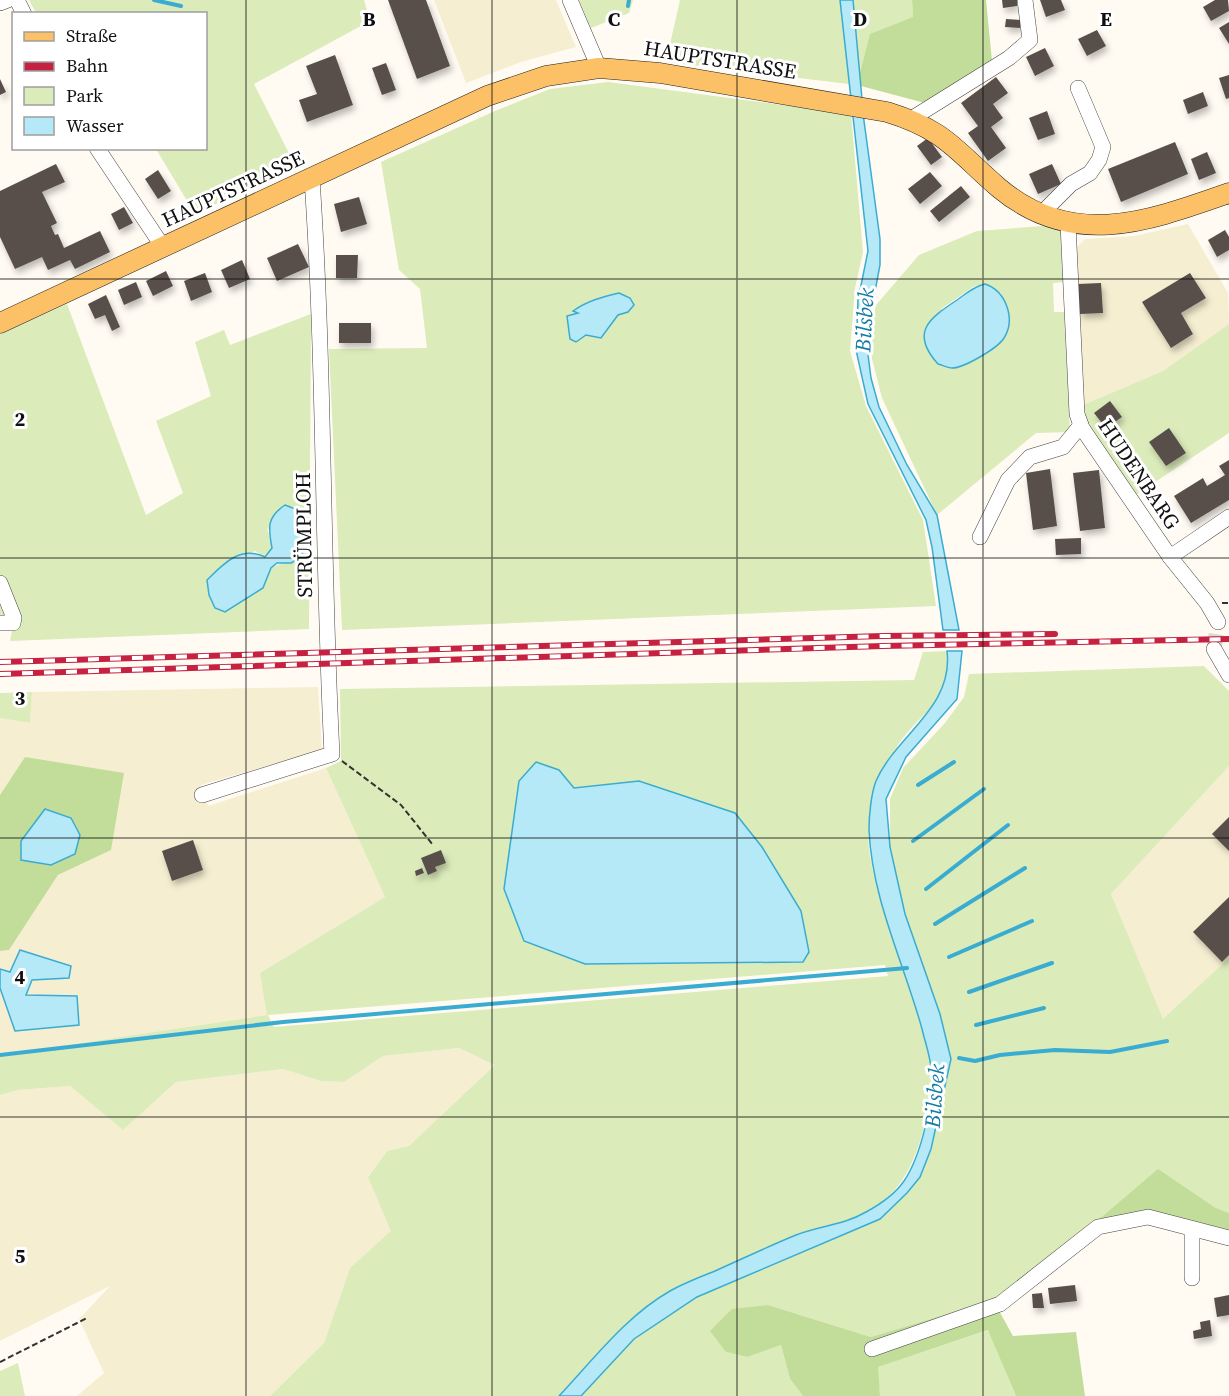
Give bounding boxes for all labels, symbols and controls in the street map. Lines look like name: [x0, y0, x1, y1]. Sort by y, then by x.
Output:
text: B: [362, 5, 376, 33]
text: C: [608, 5, 620, 33]
text: D: [853, 5, 867, 33]
text: E: [1100, 5, 1112, 33]
legend: [12, 12, 207, 150]
text: Straße: [66, 23, 117, 48]
street label: HAUPTSTRASSE: [642, 33, 798, 86]
text: Bahn: [66, 53, 108, 78]
text: Park: [66, 83, 103, 108]
text: Wasser: [66, 113, 124, 138]
street label: HAUPTSTRASSE: [157, 143, 309, 234]
water label: Bilsbek: [847, 287, 881, 354]
text: 2: [15, 405, 26, 433]
street label: HUDENBARG: [1092, 413, 1187, 535]
street label: STRÜMPLOH: [288, 472, 319, 598]
text: 3: [15, 684, 26, 712]
text: 4: [15, 963, 26, 991]
water label: Bilsbek: [917, 1062, 951, 1130]
text: 5: [15, 1242, 26, 1270]

